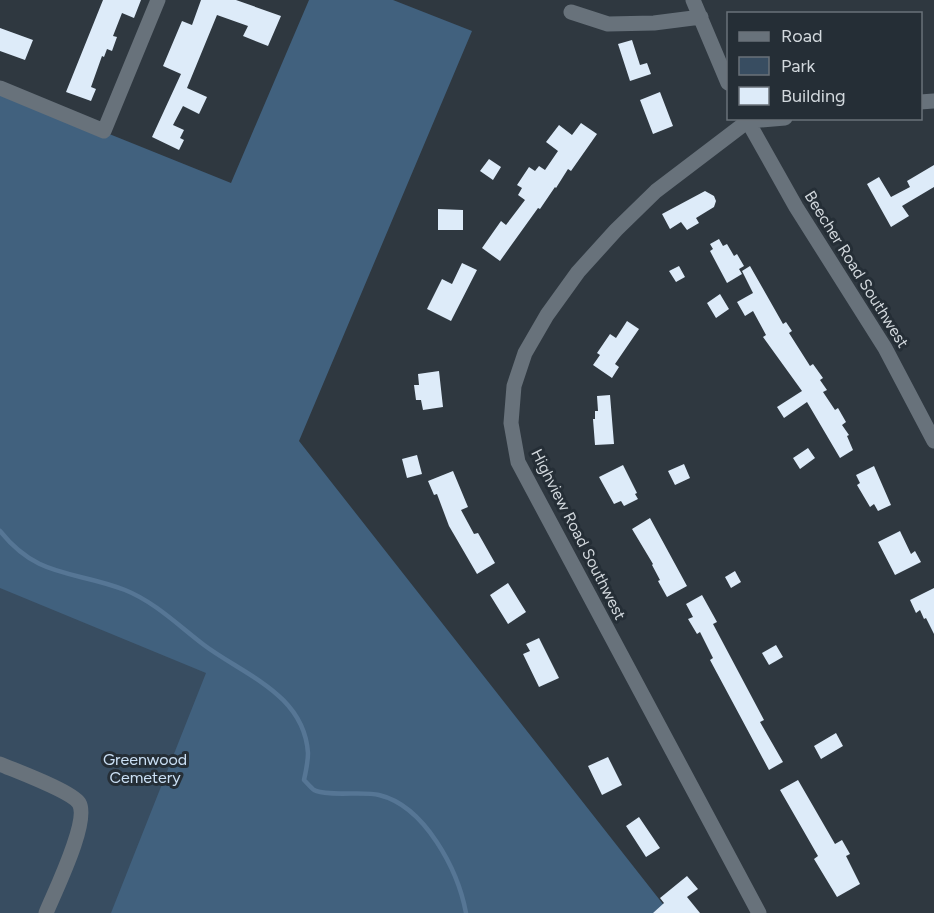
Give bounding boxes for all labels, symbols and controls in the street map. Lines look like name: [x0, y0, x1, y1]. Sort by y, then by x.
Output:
legend: [727, 12, 922, 120]
text: Road: [781, 25, 822, 47]
text: Park: [781, 55, 816, 77]
text: Building: [781, 85, 846, 107]
street label: Beecher Road Southwest: [801, 187, 913, 351]
street label: Highview Road Southwest: [527, 446, 630, 623]
park label: Greenwood Cemetery: [103, 750, 187, 787]

